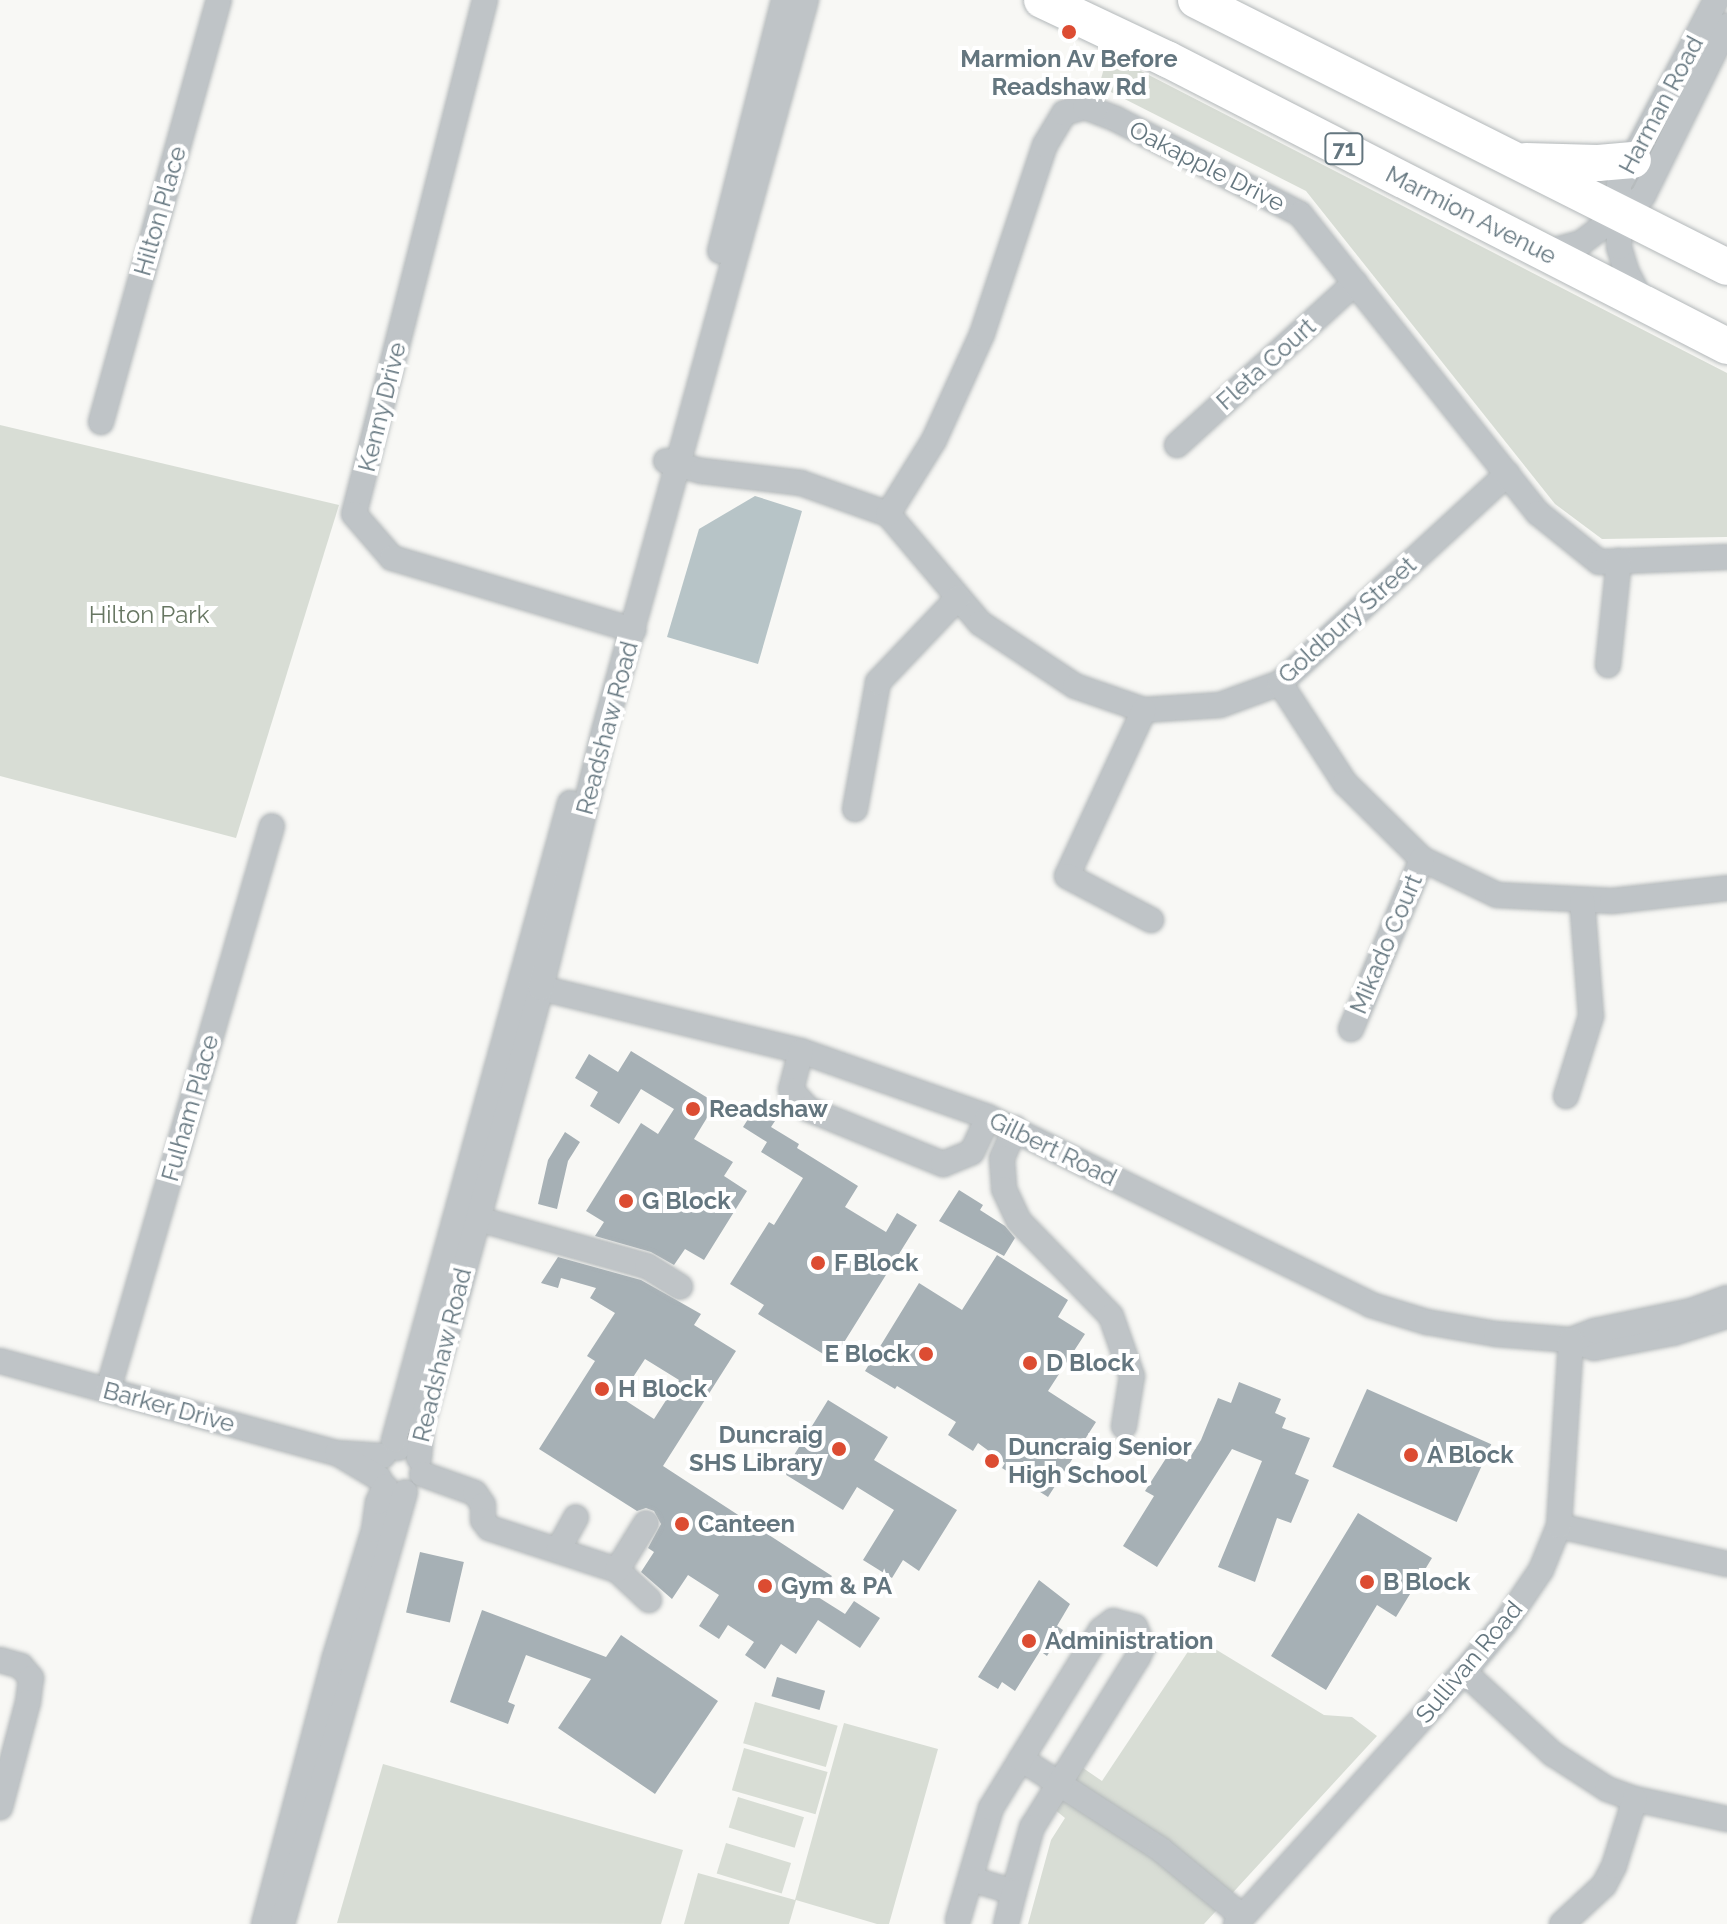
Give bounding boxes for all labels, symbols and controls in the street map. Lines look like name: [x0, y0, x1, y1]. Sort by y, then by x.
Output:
marker: Marmion Av Before Readshaw Rd: [1060, 23, 1078, 41]
street label: Harman Road: [1613, 31, 1709, 179]
place label: Marmion Av Before Readshaw Rd: [960, 45, 1178, 101]
street label: Oakapple Drive: [1125, 114, 1289, 218]
road number: 71: [1324, 131, 1364, 167]
street label: Hilton Place: [128, 143, 192, 279]
street label: Marmion Avenue: [1381, 159, 1561, 271]
street label: Fleta Court: [1211, 312, 1321, 416]
street label: Kenny Drive: [352, 339, 412, 475]
street label: Goldbury Street: [1272, 550, 1422, 690]
park label: Hilton Park: [89, 601, 209, 629]
street label: Readshaw Road: [570, 638, 644, 818]
street label: Mikado Court: [1344, 870, 1428, 1018]
street label: Fulham Place: [155, 1031, 225, 1185]
place label: Readshaw: [709, 1095, 828, 1123]
marker: Readshaw: [684, 1100, 702, 1118]
street label: Gilbert Road: [985, 1106, 1121, 1192]
place label: G Block: [642, 1187, 731, 1215]
marker: G Block: [617, 1192, 635, 1210]
place label: F Block: [834, 1249, 919, 1277]
marker: F Block: [809, 1254, 827, 1272]
street label: Readshaw Road: [406, 1265, 478, 1445]
place label: E Block: [824, 1340, 910, 1368]
marker: E Block: [917, 1345, 935, 1363]
place label: D Block: [1046, 1349, 1134, 1377]
marker: D Block: [1021, 1354, 1039, 1372]
place label: H Block: [618, 1375, 707, 1403]
street label: Barker Drive: [100, 1376, 238, 1438]
marker: H Block: [593, 1380, 611, 1398]
place label: Duncraig SHS Library: [689, 1421, 823, 1477]
place label: Duncraig Senior High School: [1008, 1433, 1192, 1489]
marker: Duncraig SHS Library: [830, 1440, 848, 1458]
place label: A Block: [1427, 1441, 1514, 1469]
marker: A Block: [1402, 1446, 1420, 1464]
marker: Duncraig Senior High School: [983, 1452, 1001, 1470]
place label: Canteen: [698, 1510, 795, 1538]
marker: Canteen: [673, 1515, 691, 1533]
place label: B Block: [1383, 1568, 1470, 1596]
place label: Gym & PA: [781, 1572, 892, 1600]
marker: B Block: [1358, 1573, 1376, 1591]
marker: Gym & PA: [756, 1577, 774, 1595]
street label: Sullivan Road: [1410, 1595, 1528, 1729]
place label: Administration: [1045, 1627, 1214, 1655]
marker: Administration: [1020, 1632, 1038, 1650]

